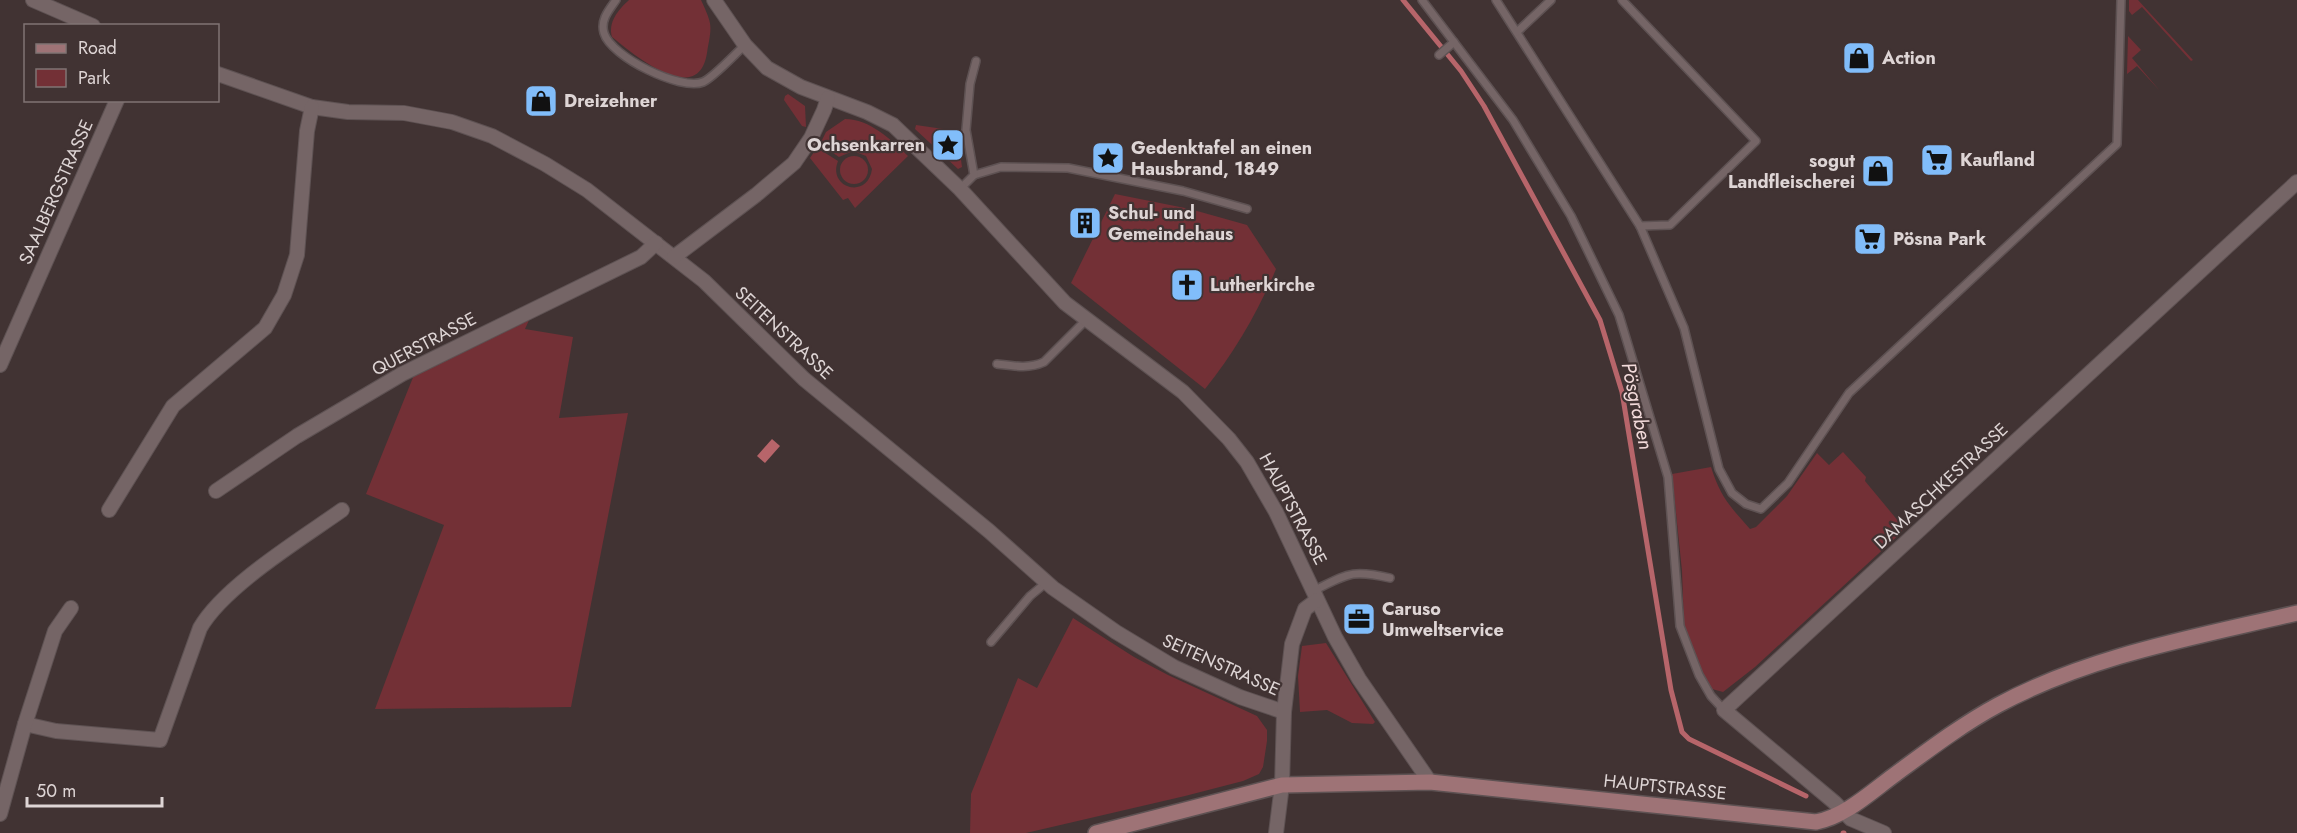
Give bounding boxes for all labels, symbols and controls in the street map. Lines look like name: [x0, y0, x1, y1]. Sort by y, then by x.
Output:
legend: [24, 24, 219, 102]
text: Road: [78, 35, 117, 61]
shop icon: Action: [1841, 40, 1877, 76]
place label: Action: [1881, 45, 1936, 71]
text: Park: [78, 65, 110, 91]
shop icon: Dreizehner: [523, 83, 559, 119]
place label: Dreizehner: [564, 88, 658, 114]
street label: SAALBERGSTRASSE: [12, 115, 100, 269]
place icon: Ochsenkarren: [930, 127, 966, 163]
place label: Ochsenkarren: [807, 132, 925, 158]
place label: Gedenktafel an einen Hausbrand, 1849: [1131, 135, 1312, 182]
place icon: Gedenktafel an einen Hausbrand, 1849: [1090, 140, 1126, 176]
supermarket icon: Kaufland: [1919, 142, 1955, 178]
place label: Kaufland: [1960, 147, 2035, 173]
place label: sogut Landfleischerei: [1728, 148, 1855, 195]
shop icon: sogut Landfleischerei: [1860, 153, 1896, 189]
place label: Schul- und Gemeindehaus: [1108, 200, 1233, 247]
building icon: Schul- und Gemeindehaus: [1067, 205, 1103, 241]
supermarket icon: Pösna Park: [1852, 221, 1888, 257]
place label: Pösna Park: [1893, 226, 1987, 252]
church icon: Lutherkirche: [1169, 267, 1205, 303]
place label: Lutherkirche: [1210, 272, 1315, 298]
street label: SEITENSTRASSE: [729, 280, 839, 386]
street label: QUERSTRASSE: [367, 305, 481, 383]
water label: Pösgraben: [1614, 360, 1660, 452]
street label: DAMASCHKESTRASSE: [1868, 417, 2014, 555]
street label: HAUPTSTRASSE: [1253, 448, 1333, 570]
place label: Caruso Umweltservice: [1382, 596, 1504, 643]
office icon: Caruso Umweltservice: [1341, 601, 1377, 637]
street label: SEITENSTRASSE: [1158, 627, 1284, 703]
street label: HAUPTSTRASSE: [1602, 768, 1728, 806]
scale bar: [27, 770, 162, 808]
text: 50 m: [36, 778, 76, 804]

